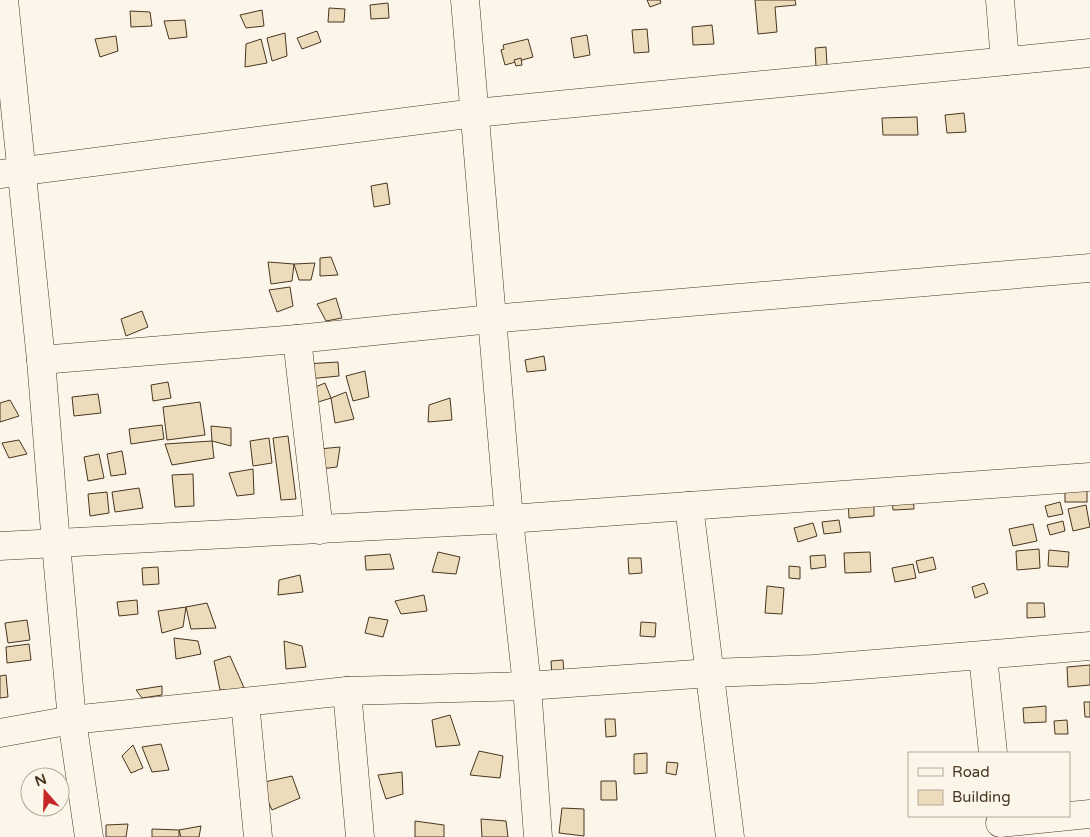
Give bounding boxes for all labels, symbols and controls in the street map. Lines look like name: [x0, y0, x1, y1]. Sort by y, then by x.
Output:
legend: [908, 752, 1070, 817]
text: Road: [952, 763, 990, 781]
north arrow: [20, 767, 70, 817]
text: N: [33, 770, 49, 790]
text: Building: [952, 788, 1011, 806]

